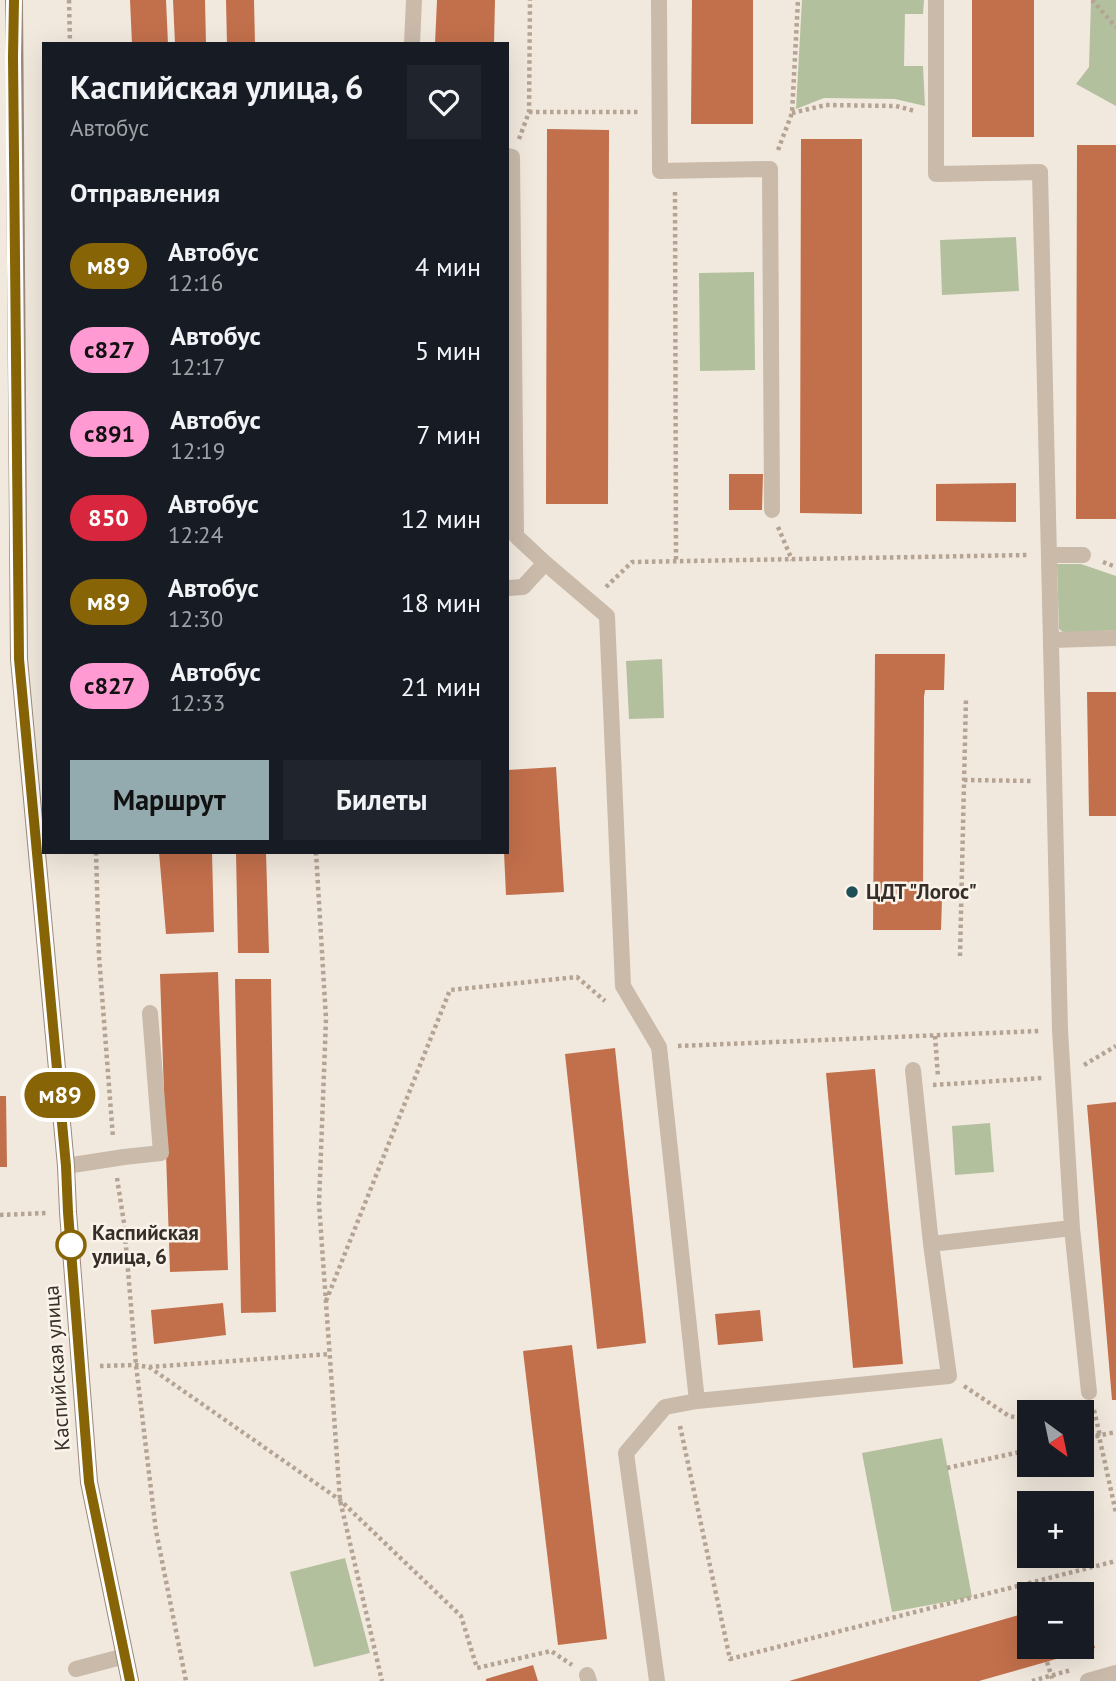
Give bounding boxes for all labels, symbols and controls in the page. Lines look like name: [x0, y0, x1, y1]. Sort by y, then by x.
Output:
text: Каспийская улица, 6: [70, 65, 364, 108]
button: heart: [407, 65, 481, 139]
text: Автобус: [70, 113, 149, 142]
text: Отправления: [70, 176, 220, 209]
text: Автобус: [168, 235, 259, 268]
text: м89: [87, 250, 130, 281]
text: 4 мин: [415, 250, 481, 283]
text: 12:16: [168, 268, 223, 297]
text: Автобус: [170, 319, 261, 352]
text: с827: [84, 334, 135, 365]
text: 5 мин: [415, 334, 481, 367]
text: 12:17: [170, 352, 225, 381]
text: Автобус: [170, 403, 261, 436]
text: с891: [84, 418, 135, 449]
text: 7 мин: [416, 418, 481, 451]
text: 12:19: [170, 436, 225, 465]
text: Автобус: [168, 487, 259, 520]
text: 850: [88, 502, 129, 533]
text: 12 мин: [401, 502, 481, 535]
text: 12:24: [168, 520, 223, 549]
text: Автобус: [168, 571, 259, 604]
text: м89: [87, 586, 130, 617]
text: 18 мин: [401, 586, 481, 619]
text: 12:30: [168, 604, 223, 633]
text: Автобус: [170, 655, 261, 688]
text: с827: [84, 670, 135, 701]
text: 21 мин: [401, 670, 481, 703]
text: 12:33: [170, 688, 225, 717]
button: Маршрут: [70, 760, 269, 840]
button: Билеты: [283, 760, 481, 840]
place label: ЦДТ "Логос": [866, 878, 977, 905]
marker: ЦДТ "Логос": [844, 884, 860, 900]
line badge: м89: [20, 1072, 100, 1118]
text: м89: [38, 1079, 82, 1110]
place label: Каспийская улица, 6: [91, 1219, 199, 1270]
marker: Каспийская улица, 6: [56, 1230, 86, 1260]
street label: Каспийская улица: [37, 1284, 76, 1452]
north arrow: [1017, 1400, 1094, 1477]
map controls: [1017, 1400, 1094, 1659]
button: +: [1017, 1491, 1094, 1568]
button: −: [1017, 1582, 1094, 1659]

